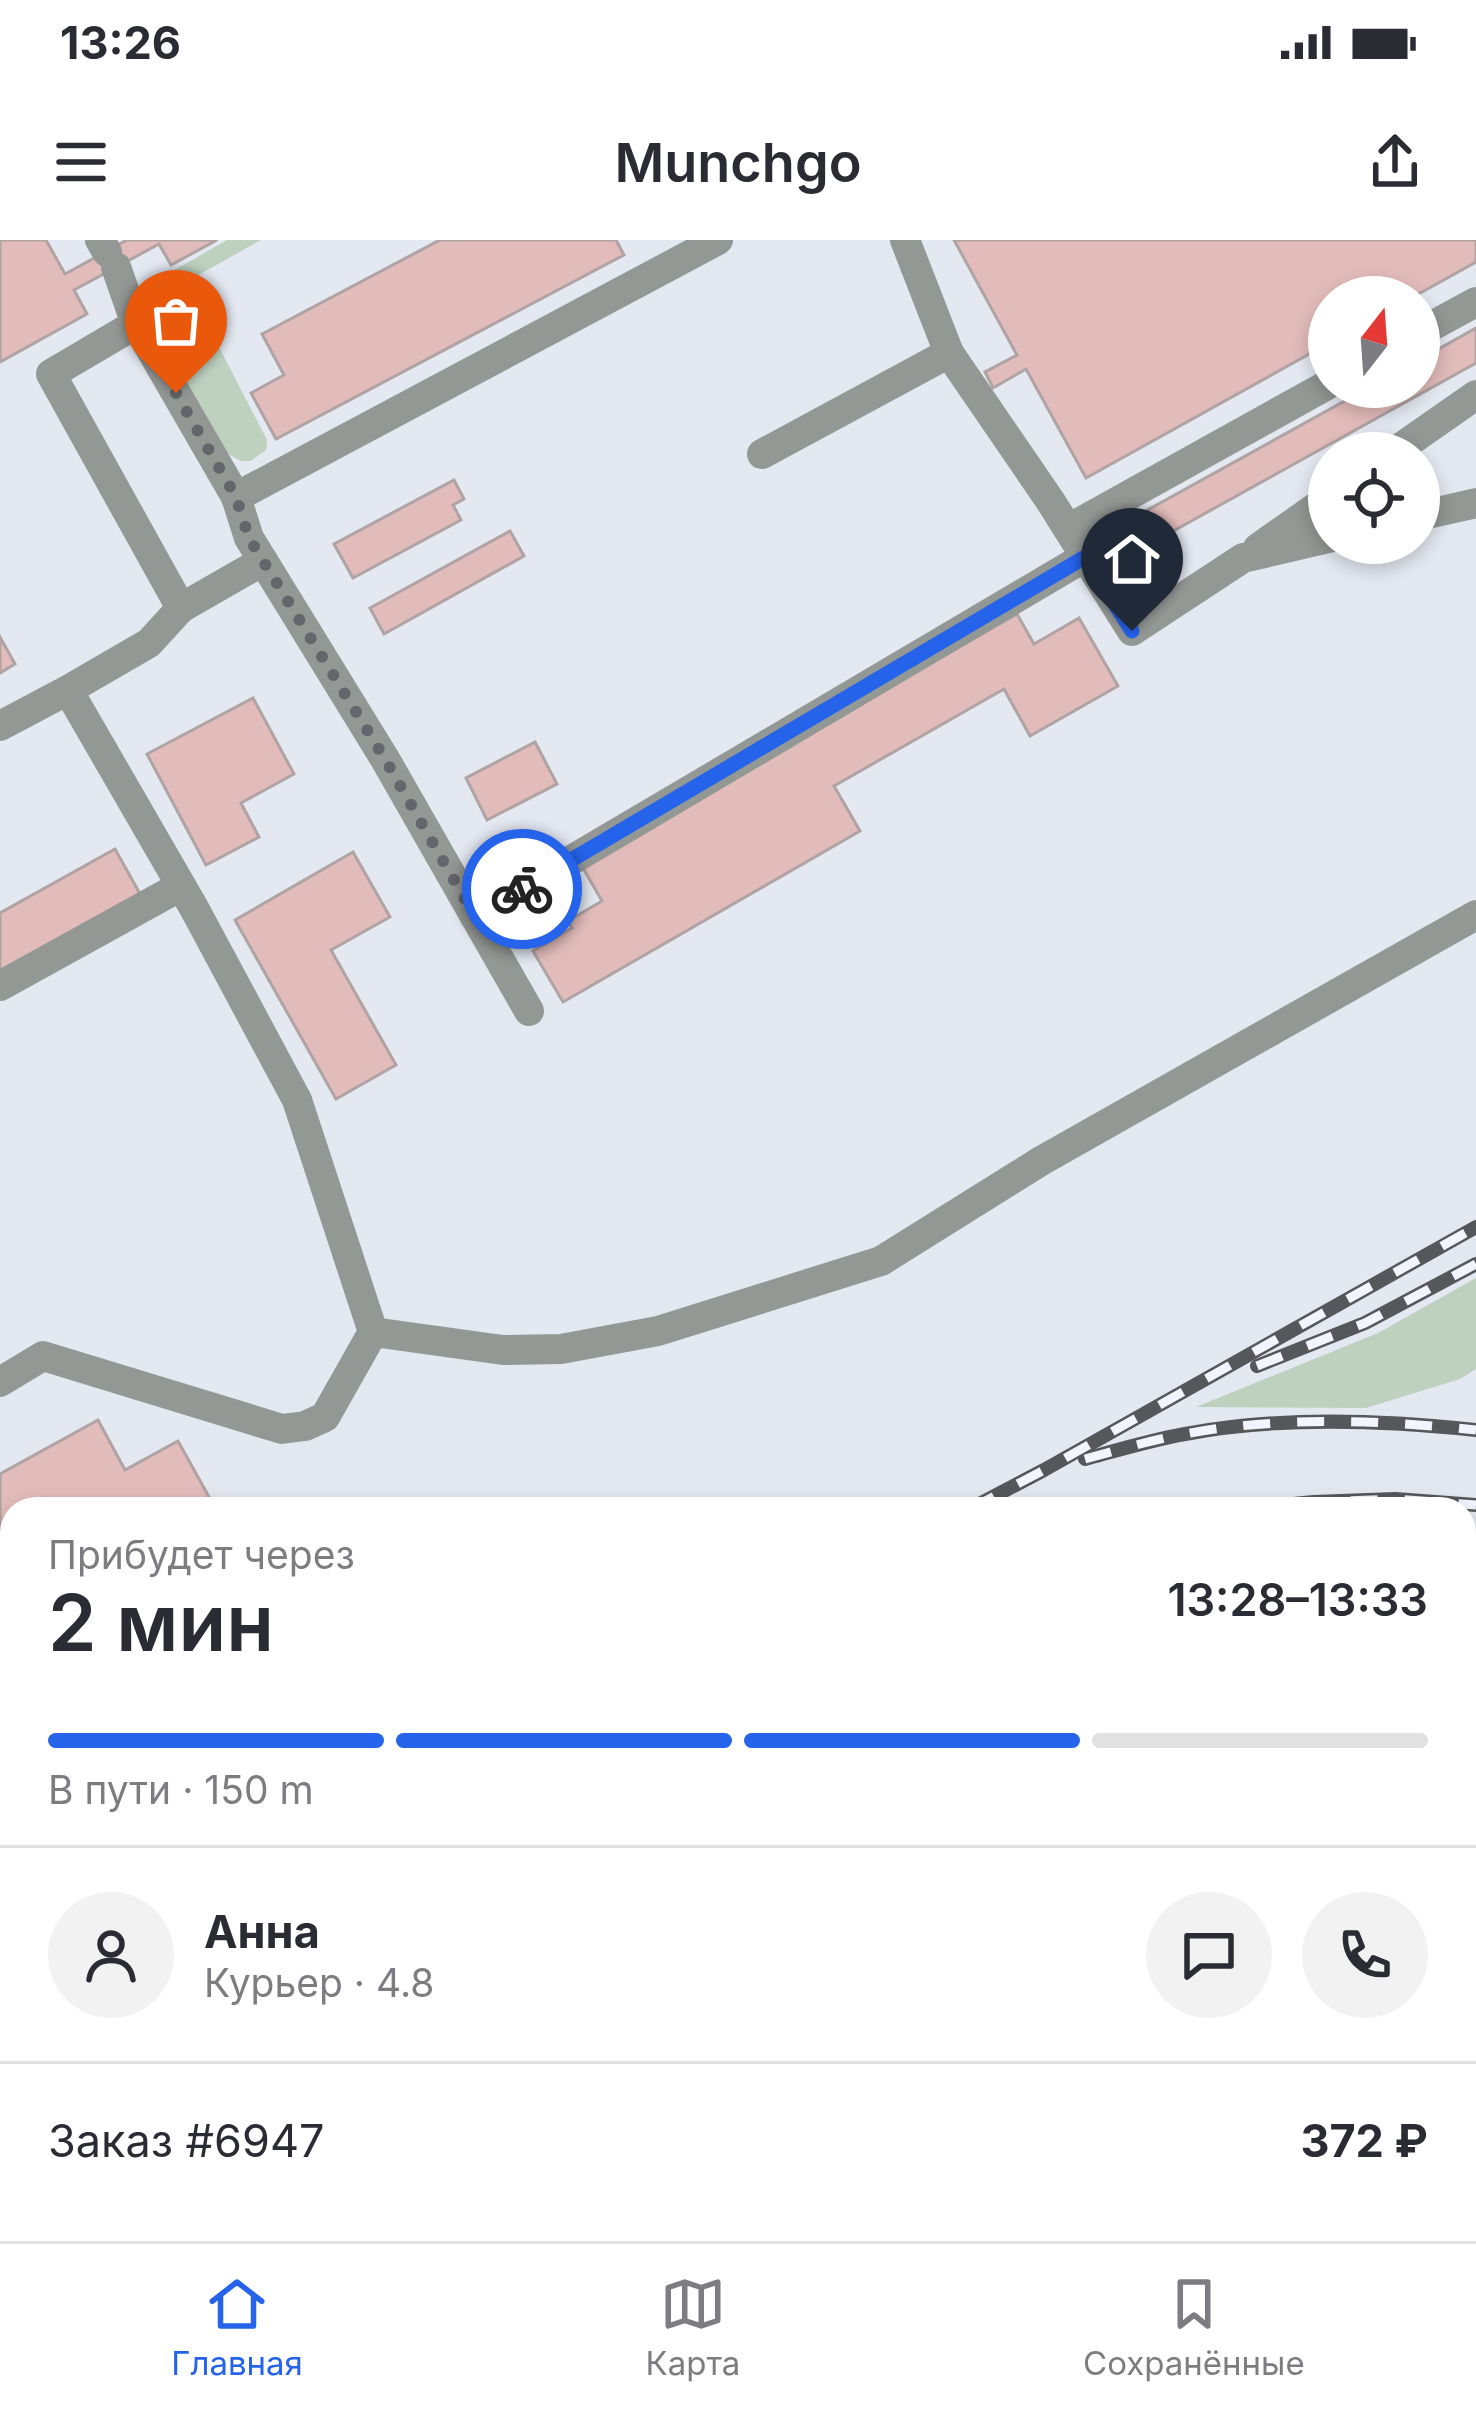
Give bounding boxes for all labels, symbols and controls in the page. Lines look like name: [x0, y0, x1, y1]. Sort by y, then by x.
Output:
text: 13:26: [60, 15, 181, 70]
icon: menu: [48, 129, 114, 195]
icon: share: [1362, 129, 1428, 195]
text: Munchgo: [614, 130, 862, 195]
pin: [125, 270, 227, 393]
north arrow: [1308, 276, 1440, 408]
map controls: [1308, 276, 1440, 564]
icon: bag: [143, 288, 209, 354]
button: locate: [1308, 432, 1440, 564]
pin: [1081, 508, 1183, 631]
icon: home: [1099, 526, 1165, 592]
courier: [462, 829, 582, 949]
icon: bike: [489, 856, 555, 922]
text: Прибудет через: [48, 1531, 355, 1578]
text: 13:28–13:33: [1167, 1572, 1428, 1627]
text: 2 мин: [48, 1575, 274, 1670]
text: В пути · 150 m: [48, 1766, 314, 1813]
button: person: [48, 1892, 174, 2018]
button: chat: [1146, 1892, 1272, 2018]
button: phone: [1302, 1892, 1428, 2018]
text: Анна: [204, 1904, 320, 1959]
text: Курьер · 4.8: [204, 1959, 434, 2006]
text: Заказ #6947: [48, 2113, 324, 2168]
text: 372 ₽: [1300, 2113, 1428, 2168]
tab: Главная: [171, 2271, 303, 2383]
tab: Карта: [646, 2271, 740, 2383]
tab: Сохранённые: [1083, 2271, 1305, 2383]

